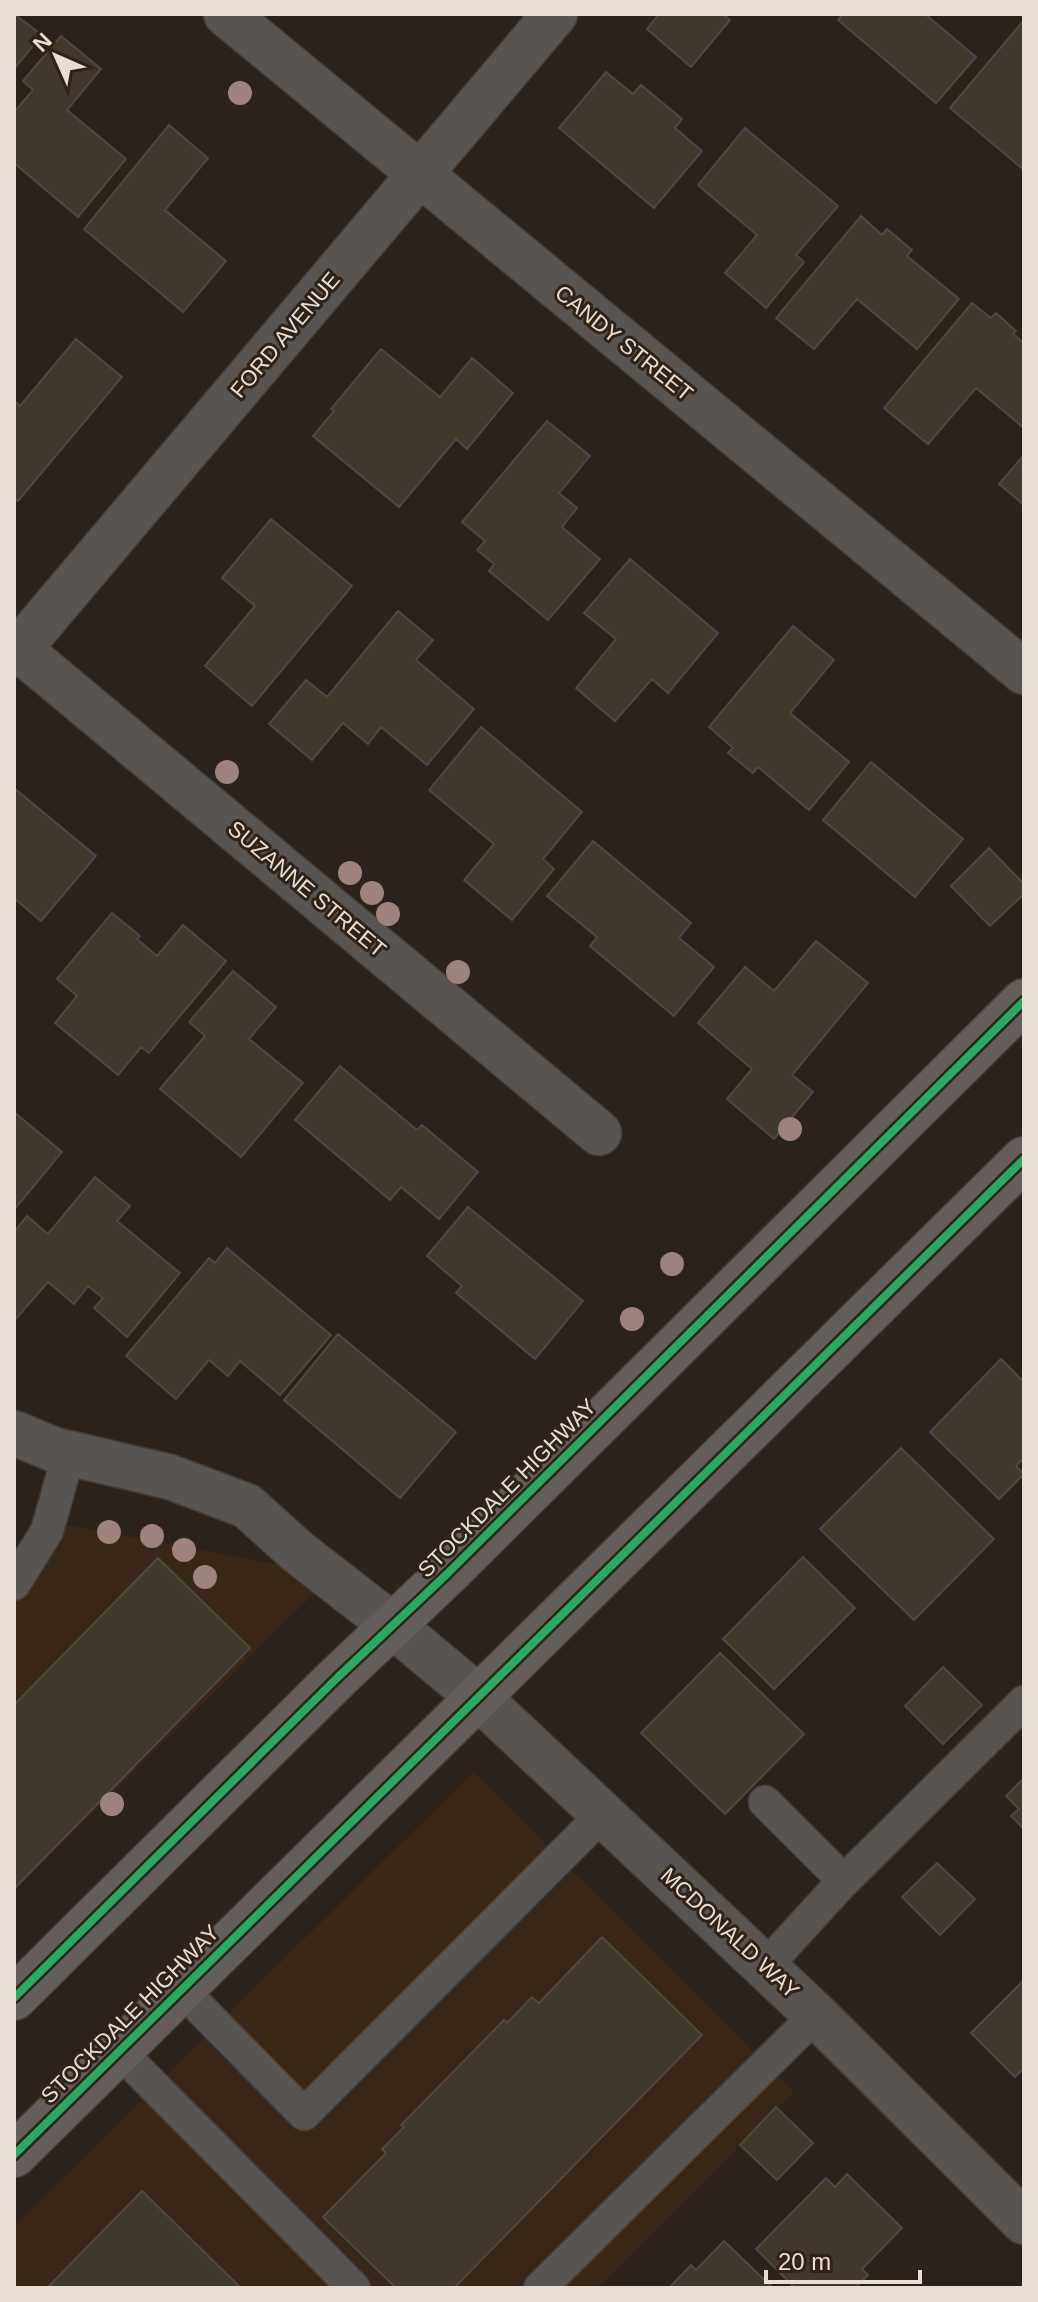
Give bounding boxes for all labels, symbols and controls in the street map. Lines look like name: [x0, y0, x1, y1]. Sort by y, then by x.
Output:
north arrow: [16, 16, 96, 96]
text: N: [28, 28, 57, 57]
street label: FORD AVENUE: [225, 267, 345, 403]
street label: CANDY STREET: [550, 280, 698, 406]
street label: SUZANNE STREET: [223, 816, 391, 962]
street label: STOCKDALE HIGHWAY: [413, 1394, 601, 1582]
street label: MCDONALD WAY: [656, 1863, 804, 2004]
street label: STOCKDALE HIGHWAY: [36, 1920, 224, 2108]
scale bar: [766, 2234, 920, 2284]
text: 20 m: [778, 2248, 831, 2275]

